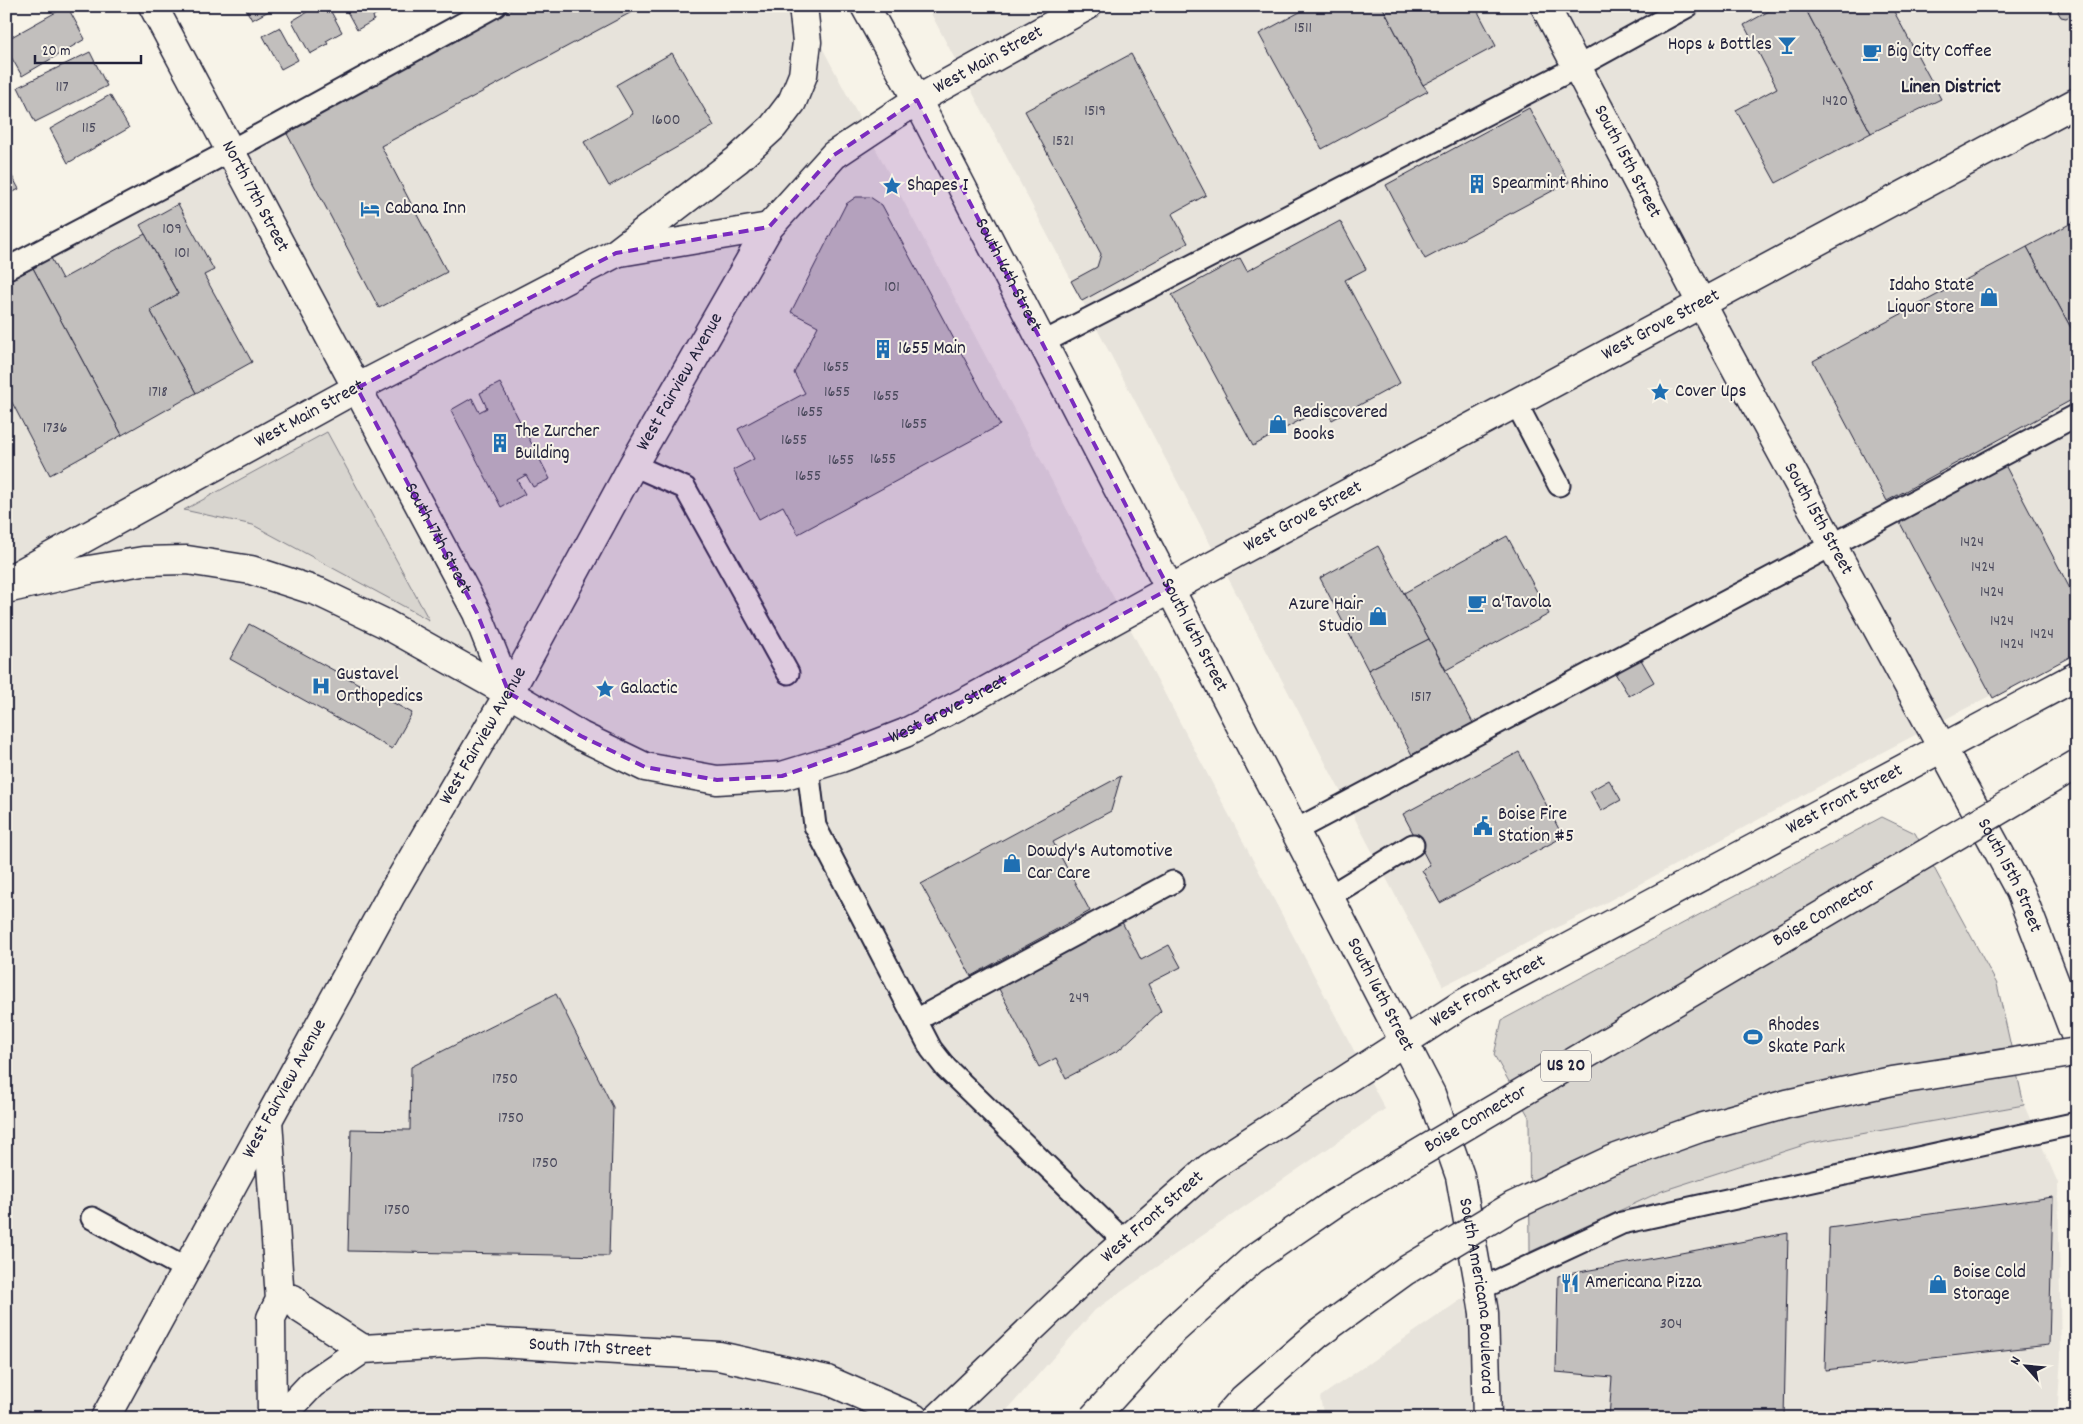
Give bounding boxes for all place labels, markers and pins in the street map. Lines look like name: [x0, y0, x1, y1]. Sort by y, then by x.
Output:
place label: Hops & Bottles: [1668, 32, 1772, 59]
bar icon: Hops & Bottles: [1776, 34, 1798, 56]
place label: Big City Coffee: [1887, 39, 1992, 66]
cafe icon: Big City Coffee: [1861, 41, 1883, 63]
place label: Spearmint Rhino: [1492, 171, 1609, 198]
place label: Shapes I: [907, 173, 968, 200]
building icon: Spearmint Rhino: [1466, 173, 1488, 195]
place icon: Shapes I: [881, 175, 903, 197]
place label: Cabana Inn: [385, 196, 466, 223]
hotel icon: Cabana Inn: [359, 198, 381, 220]
place label: Idaho State Liquor Store: [1887, 273, 1974, 322]
shop icon: Idaho State Liquor Store: [1978, 286, 2000, 308]
place label: 1655 Main: [898, 336, 966, 363]
building icon: 1655 Main: [872, 338, 894, 360]
place label: Cover Ups: [1675, 379, 1746, 406]
place icon: Cover Ups: [1649, 381, 1671, 403]
place label: Rediscovered Books: [1293, 400, 1388, 449]
shop icon: Rediscovered Books: [1267, 413, 1289, 435]
place label: The Zurcher Building: [515, 419, 599, 468]
building icon: The Zurcher Building: [489, 432, 511, 454]
place label: a'Tavola: [1492, 590, 1552, 617]
place label: Azure Hair Studio: [1288, 592, 1363, 641]
cafe icon: a'Tavola: [1466, 592, 1488, 614]
shop icon: Azure Hair Studio: [1367, 605, 1389, 627]
place label: Gustavel Orthopedics: [336, 662, 423, 711]
hospital icon: Gustavel Orthopedics: [310, 675, 332, 697]
place label: Galactic: [620, 676, 678, 703]
place icon: Galactic: [594, 678, 616, 700]
place label: Boise Fire Station #5: [1498, 802, 1574, 851]
public building icon: Boise Fire Station #5: [1472, 815, 1494, 837]
place label: Dowdy's Automotive Car Care: [1027, 839, 1173, 888]
shop icon: Dowdy's Automotive Car Care: [1001, 852, 1023, 874]
place label: Rhodes Skate Park: [1768, 1013, 1845, 1062]
sports icon: Rhodes Skate Park: [1742, 1026, 1764, 1048]
place label: Boise Cold Storage: [1953, 1260, 2026, 1309]
place label: Americana Pizza: [1585, 1270, 1702, 1297]
restaurant icon: Americana Pizza: [1559, 1272, 1581, 1294]
shop icon: Boise Cold Storage: [1927, 1273, 1949, 1295]

